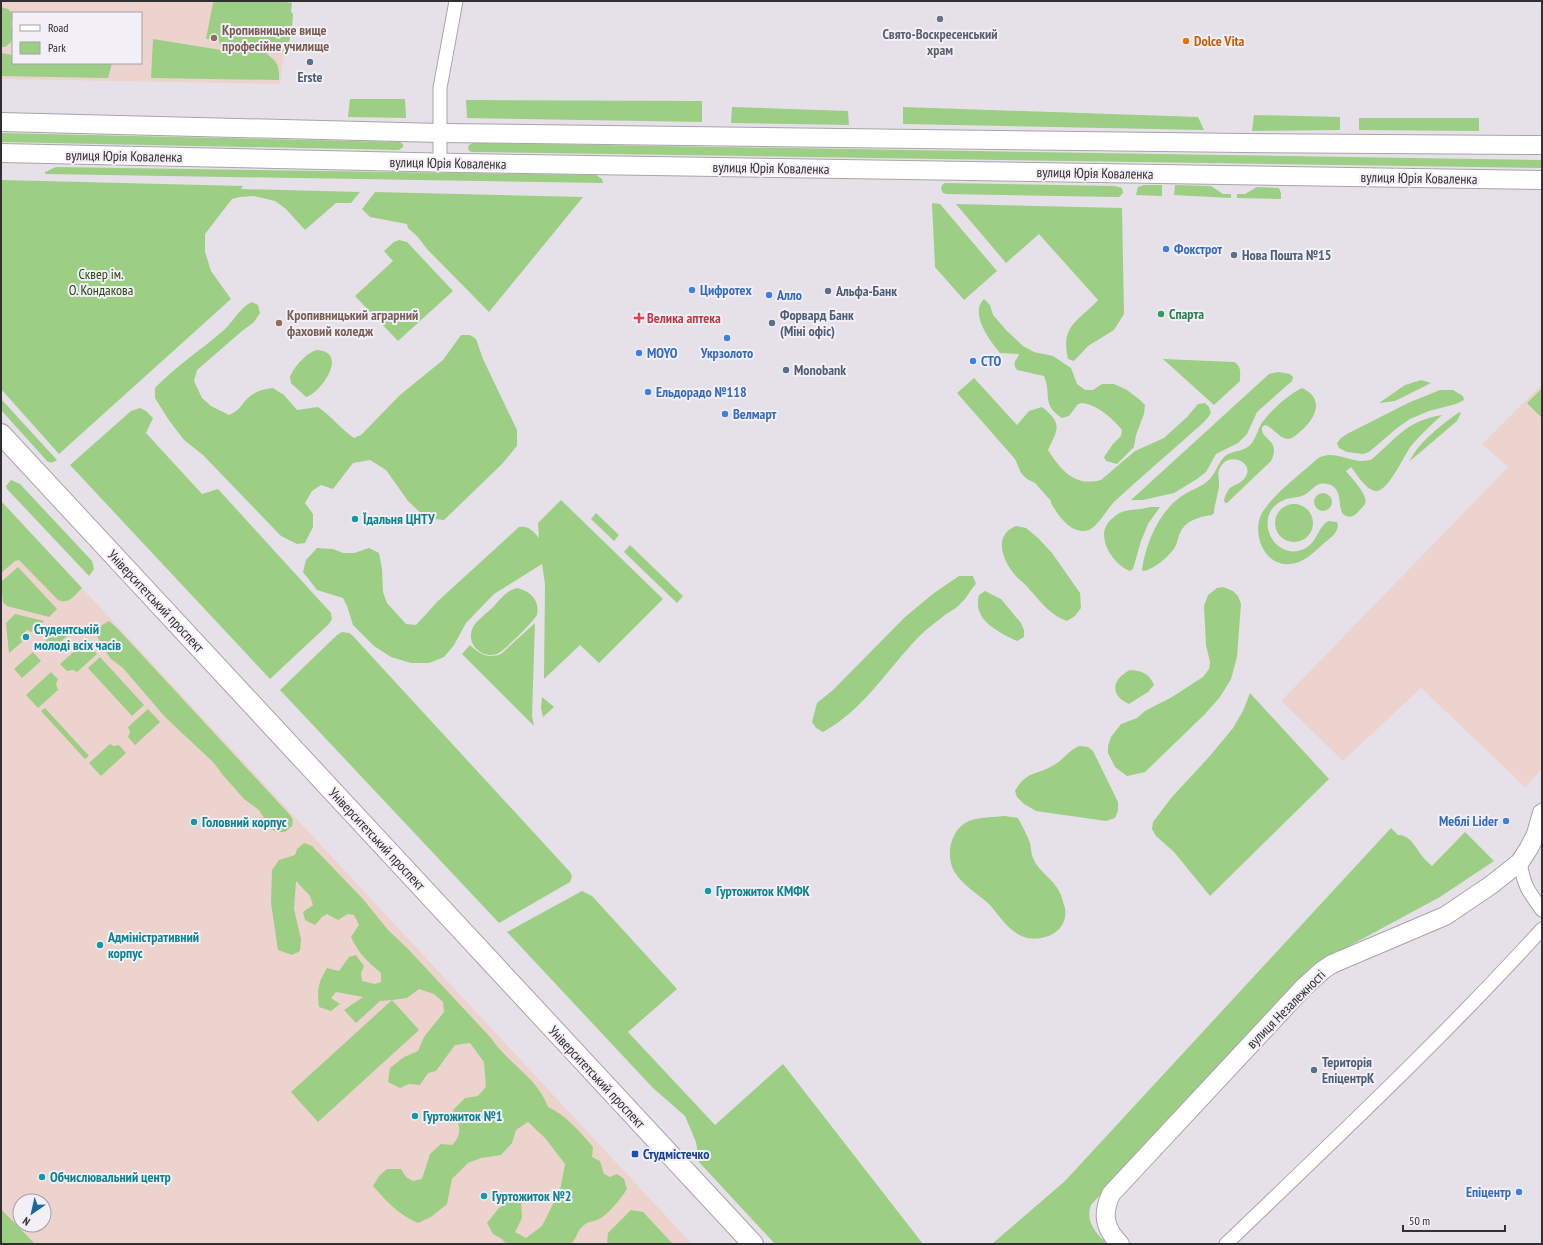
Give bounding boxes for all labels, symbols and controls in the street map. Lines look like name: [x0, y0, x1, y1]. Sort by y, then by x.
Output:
legend: [12, 12, 142, 64]
marker: Свято-Воскресенський храм: [935, 14, 945, 24]
text: Road: [48, 20, 68, 35]
place label: Кропивницьке вище професійне училище: [222, 21, 329, 55]
place label: Свято-Воскресенський храм: [882, 25, 998, 59]
place label: Dolce Vita: [1194, 32, 1245, 50]
marker: Кропивницьке вище професійне училище: [209, 33, 219, 43]
marker: Dolce Vita: [1181, 36, 1191, 46]
text: Park: [48, 40, 66, 55]
marker: Erste: [305, 57, 315, 67]
place label: Erste: [297, 68, 323, 86]
street label: вулиця Юрія Коваленка: [65, 146, 183, 166]
street label: вулиця Юрія Коваленка: [389, 153, 507, 173]
street label: вулиця Юрія Коваленка: [712, 158, 830, 178]
street label: вулиця Юрія Коваленка: [1036, 163, 1154, 183]
street label: вулиця Юрія Коваленка: [1360, 168, 1478, 188]
place label: Фокстрот: [1174, 240, 1222, 258]
marker: Фокстрот: [1161, 244, 1171, 254]
place label: Нова Пошта №15: [1242, 246, 1331, 264]
marker: Нова Пошта №15: [1229, 250, 1239, 260]
park label: Сквер ім. О. Кондакова: [69, 265, 133, 299]
place label: Цифротех: [700, 281, 752, 299]
place label: Альфа-Банк: [835, 282, 897, 300]
marker: Цифротех: [687, 285, 697, 295]
place label: Алло: [776, 286, 802, 304]
marker: Альфа-Банк: [823, 286, 833, 296]
marker: Алло: [764, 290, 774, 300]
place label: Спарта: [1169, 305, 1204, 323]
place label: Кропивницький аграрний фаховий коледж: [287, 306, 418, 340]
place label: Форвард Банк (Міні офіс): [780, 306, 854, 340]
place label: Велика аптека: [647, 309, 721, 327]
marker: Спарта: [1156, 309, 1166, 319]
marker: Велика аптека: [634, 313, 644, 323]
marker: Кропивницький аграрний фаховий коледж: [274, 318, 284, 328]
marker: Форвард Банк (Міні офіс): [767, 318, 777, 328]
marker: Укрзолото: [722, 333, 732, 343]
place label: MOYO: [647, 344, 678, 362]
place label: Укрзолото: [700, 344, 753, 362]
marker: MOYO: [634, 348, 644, 358]
place label: СТО: [981, 352, 1002, 370]
marker: СТО: [968, 356, 978, 366]
place label: Monobank: [794, 361, 846, 379]
marker: Monobank: [781, 365, 791, 375]
place label: Ельдорадо №118: [656, 383, 747, 401]
marker: Ельдорадо №118: [643, 387, 653, 397]
place label: Велмарт: [733, 405, 777, 423]
marker: Велмарт: [720, 409, 730, 419]
place label: Їдальня ЦНТУ: [363, 510, 435, 528]
marker: Їдальня ЦНТУ: [350, 514, 360, 524]
street label: Університетський проспект: [104, 546, 209, 656]
place label: Студентській молоді всіх часів: [34, 620, 121, 654]
marker: Студентській молоді всіх часів: [21, 632, 31, 642]
street label: Університетський проспект: [325, 784, 430, 894]
place label: Меблі Lider: [1439, 812, 1499, 830]
place label: Головний корпус: [202, 813, 287, 831]
marker: Меблі Lider: [1501, 816, 1511, 826]
marker: Головний корпус: [189, 817, 199, 827]
place label: Гуртожиток КМФК: [716, 882, 811, 900]
marker: Гуртожиток КМФК: [703, 886, 713, 896]
place label: Адміністративний корпус: [107, 928, 199, 962]
marker: Адміністративний корпус: [95, 940, 105, 950]
street label: вулиця Незалежності: [1243, 966, 1329, 1052]
street label: Університетський проспект: [545, 1022, 650, 1132]
place label: Територія ЕпіцентрК: [1322, 1053, 1375, 1087]
marker: Територія ЕпіцентрК: [1309, 1065, 1319, 1075]
place label: Гуртожиток №1: [423, 1107, 502, 1125]
marker: Гуртожиток №1: [410, 1111, 420, 1121]
place label: Студмістечко: [643, 1145, 709, 1163]
marker: Студмістечко: [630, 1149, 640, 1159]
place label: Обчислювальний центр: [50, 1168, 171, 1186]
marker: Обчислювальний центр: [37, 1172, 47, 1182]
place label: Епіцентр: [1466, 1183, 1511, 1201]
place label: Гуртожиток №2: [492, 1187, 571, 1205]
marker: Епіцентр: [1514, 1187, 1524, 1197]
marker: Гуртожиток №2: [479, 1191, 489, 1201]
north arrow: [12, 1193, 52, 1233]
scale bar: [1403, 1207, 1505, 1233]
text: 50 m: [1409, 1213, 1430, 1228]
text: N: [20, 1214, 33, 1229]

